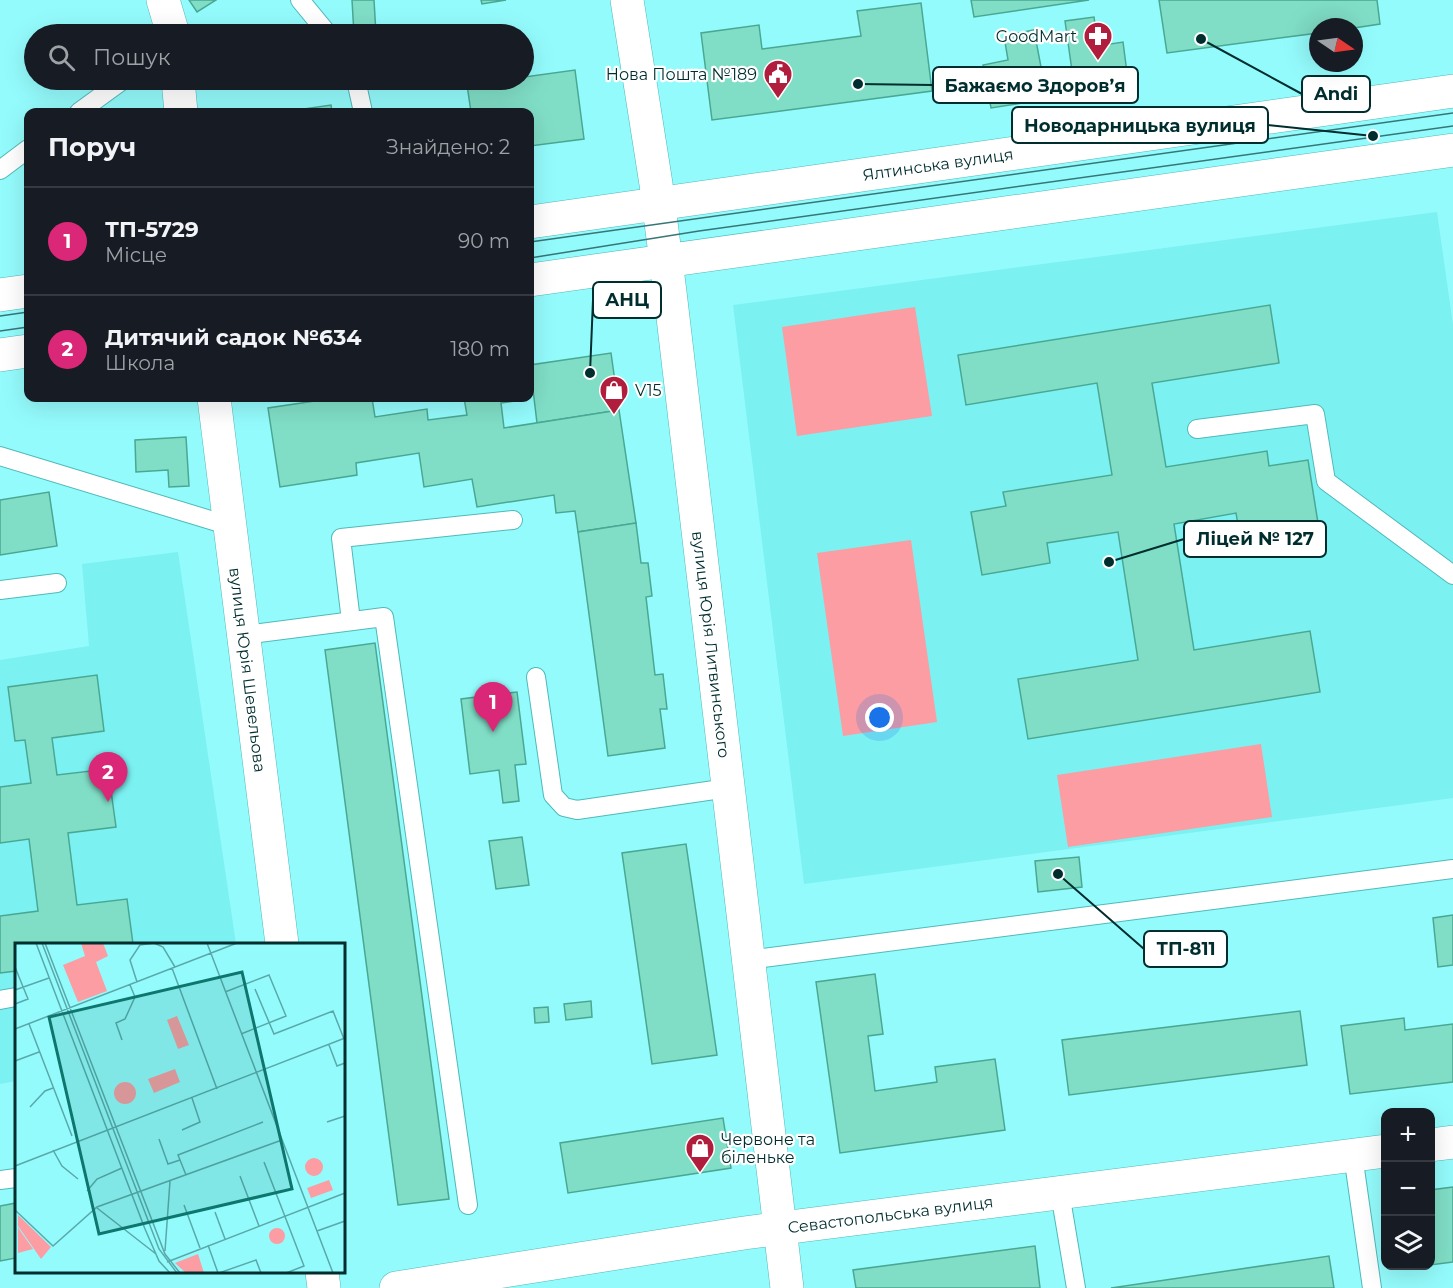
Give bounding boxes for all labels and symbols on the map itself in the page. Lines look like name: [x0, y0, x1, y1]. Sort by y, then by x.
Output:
north arrow: [1309, 18, 1363, 72]
pharmacy icon: GoodMart: [1082, 20, 1114, 62]
place label: GoodMart: [996, 27, 1077, 46]
public building icon: Нова Пошта №189: [762, 58, 794, 100]
place label: Нова Пошта №189: [606, 65, 757, 84]
callout: Бажаємо Здоров’я: [933, 67, 1138, 103]
text: Бажаємо Здоров’я: [944, 75, 1126, 97]
callout: Andi: [1302, 76, 1370, 112]
text: Andi: [1313, 83, 1358, 105]
callout: Новодарницька вулиця: [1012, 107, 1268, 143]
text: Новодарницька вулиця: [1024, 115, 1256, 137]
street label: Ялтинська вулиця: [861, 145, 1015, 185]
callout: АНЦ: [593, 282, 661, 318]
text: АНЦ: [605, 289, 649, 311]
shop icon: V15: [598, 374, 630, 416]
place label: V15: [635, 381, 661, 400]
callout: Ліцей № 127: [1184, 521, 1326, 557]
text: Ліцей № 127: [1196, 528, 1314, 550]
street label: вулиця Юрія Литвинського: [688, 530, 734, 759]
street label: вулиця Юрія Шевельова: [225, 566, 270, 773]
pin: 1: [474, 682, 512, 732]
your location: [865, 703, 894, 732]
pin: 2: [88, 752, 128, 802]
callout: ТП-811: [1144, 931, 1227, 967]
text: ТП-811: [1156, 938, 1216, 960]
inset map: [15, 943, 345, 1273]
place label: Червоне та біленьке: [721, 1130, 815, 1167]
shop icon: Червоне та біленьке: [684, 1132, 716, 1174]
street label: Севастопольська вулиця: [787, 1192, 995, 1237]

